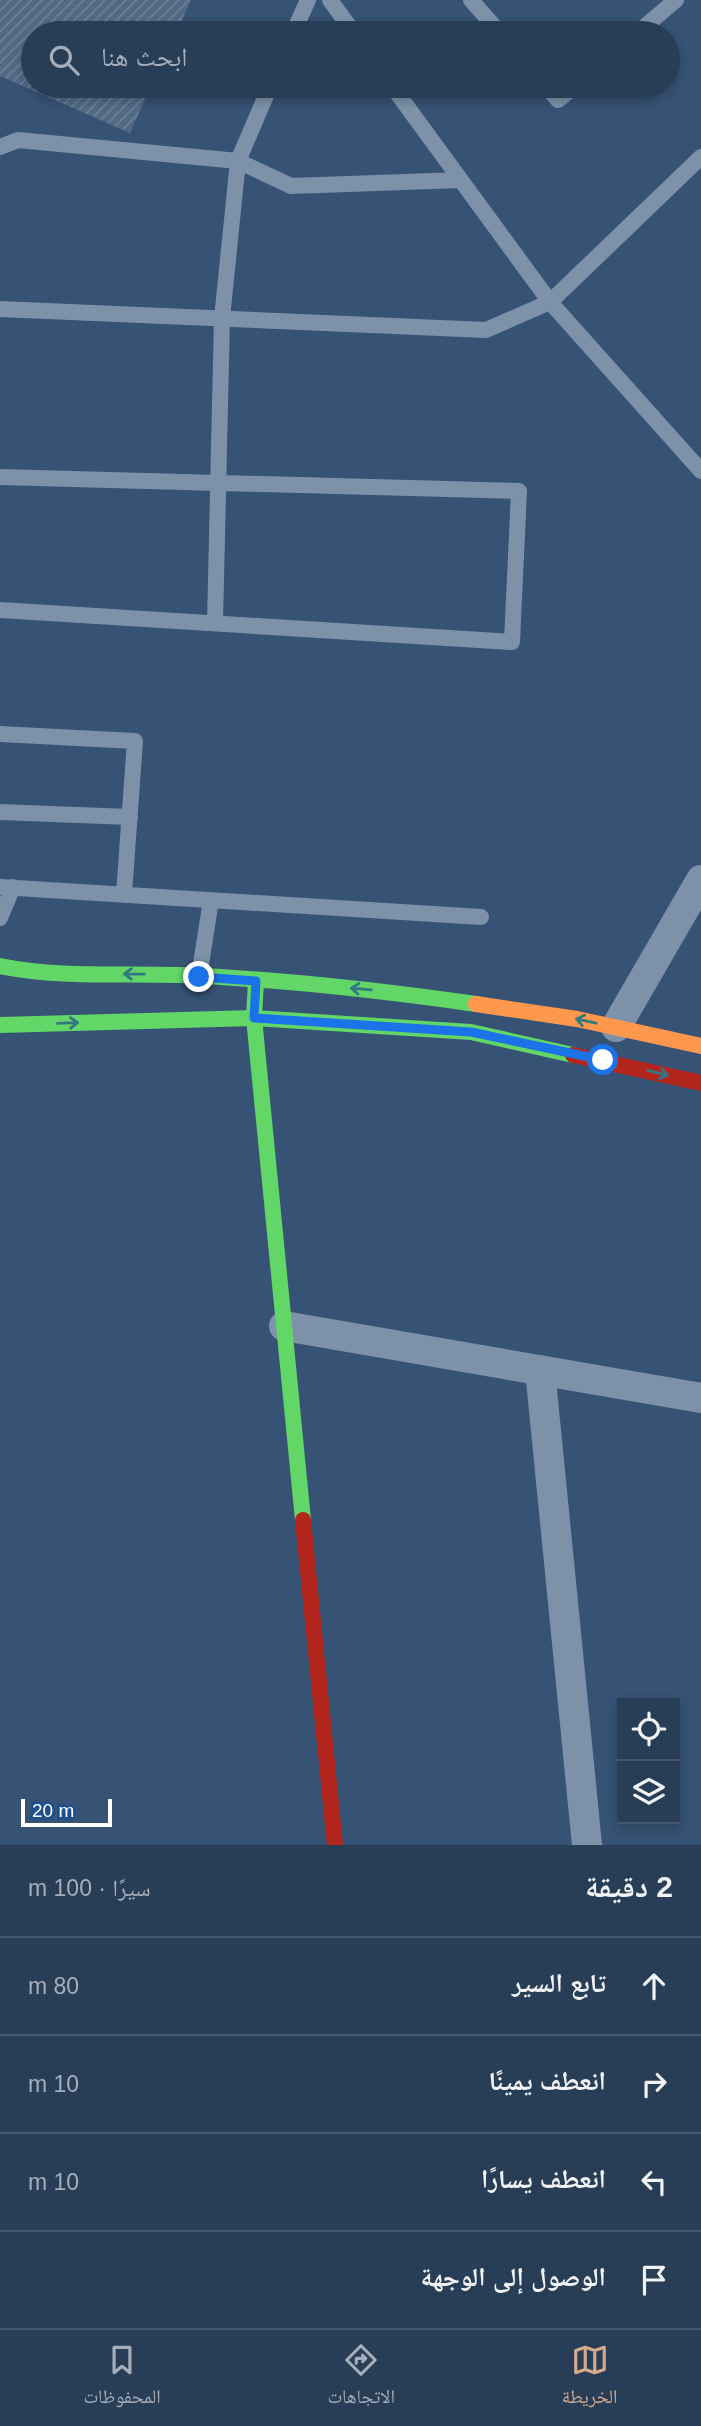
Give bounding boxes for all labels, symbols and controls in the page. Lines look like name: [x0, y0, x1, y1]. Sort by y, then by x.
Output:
search box: [21, 21, 680, 98]
icon: search: [45, 41, 83, 79]
text: ابحث هنا: [101, 42, 188, 72]
route end: [183, 961, 214, 992]
one-way arrow: [123, 967, 146, 981]
one-way arrow: [350, 983, 373, 996]
one-way arrow: [575, 1014, 598, 1028]
one-way arrow: [56, 1017, 79, 1030]
route start: [587, 1044, 618, 1075]
one-way arrow: [646, 1067, 669, 1080]
map controls: [617, 1698, 680, 1824]
button: locate: [617, 1698, 680, 1761]
button: layers: [617, 1761, 680, 1824]
scale bar: [21, 1796, 112, 1828]
text: 20 m: [32, 1800, 74, 1821]
text: 2 دقيقة: [585, 1870, 673, 1903]
text: سيرًا · 100 m: [28, 1875, 151, 1901]
icon: ahead: [635, 1967, 673, 2005]
text: تابع السير: [512, 1968, 606, 1998]
text: 80 m: [28, 1973, 79, 1999]
icon: right: [635, 2065, 673, 2103]
text: انعطف يمينًا: [489, 2066, 606, 2096]
text: 10 m: [28, 2071, 79, 2097]
icon: left: [635, 2163, 673, 2201]
text: انعطف يسارًا: [481, 2164, 606, 2194]
text: 10 m: [28, 2169, 79, 2195]
icon: arrive: [635, 2261, 673, 2299]
text: الوصول إلى الوجهة: [421, 2262, 606, 2292]
tab: المحفوظات: [83, 2341, 161, 2415]
tab: الاتجاهات: [327, 2341, 395, 2415]
tab: الخريطة: [562, 2341, 618, 2415]

